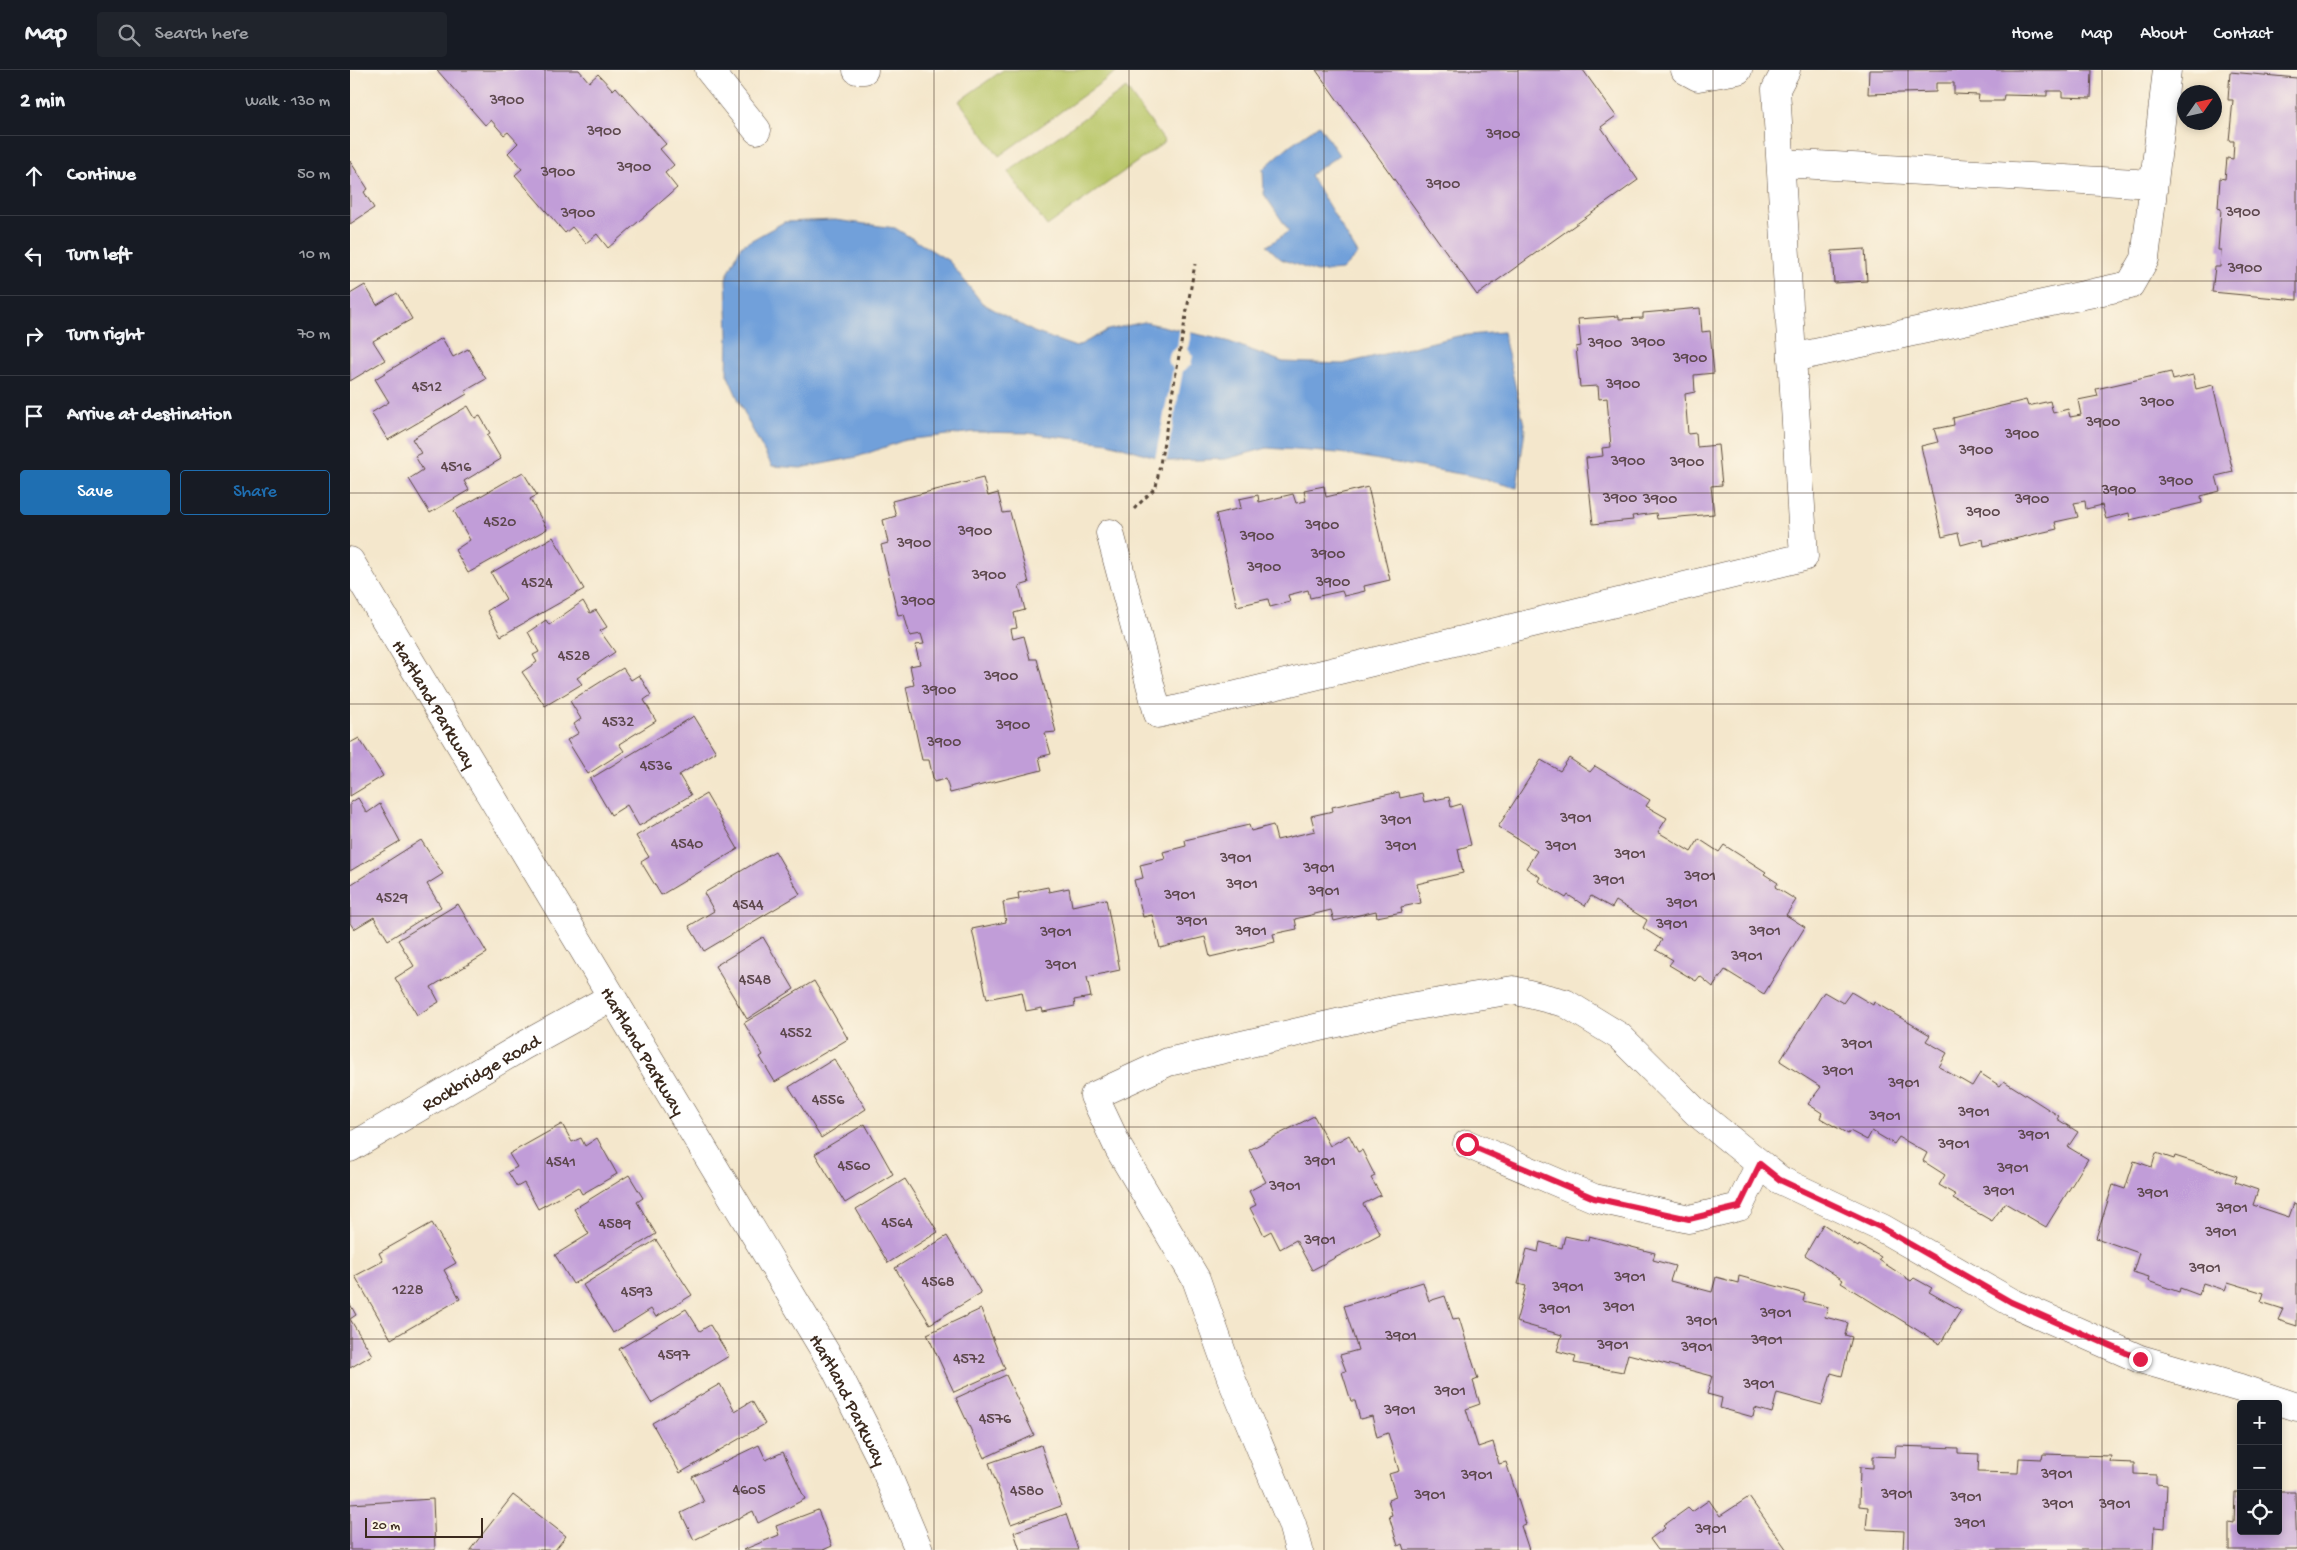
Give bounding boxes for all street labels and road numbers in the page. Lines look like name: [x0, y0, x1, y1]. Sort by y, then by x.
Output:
street label: Hartland Parkway: [385, 636, 480, 774]
street label: Hartland Parkway: [594, 984, 689, 1121]
street label: Rockbridge Road: [419, 1030, 547, 1118]
street label: Hartland Parkway: [802, 1331, 891, 1471]

